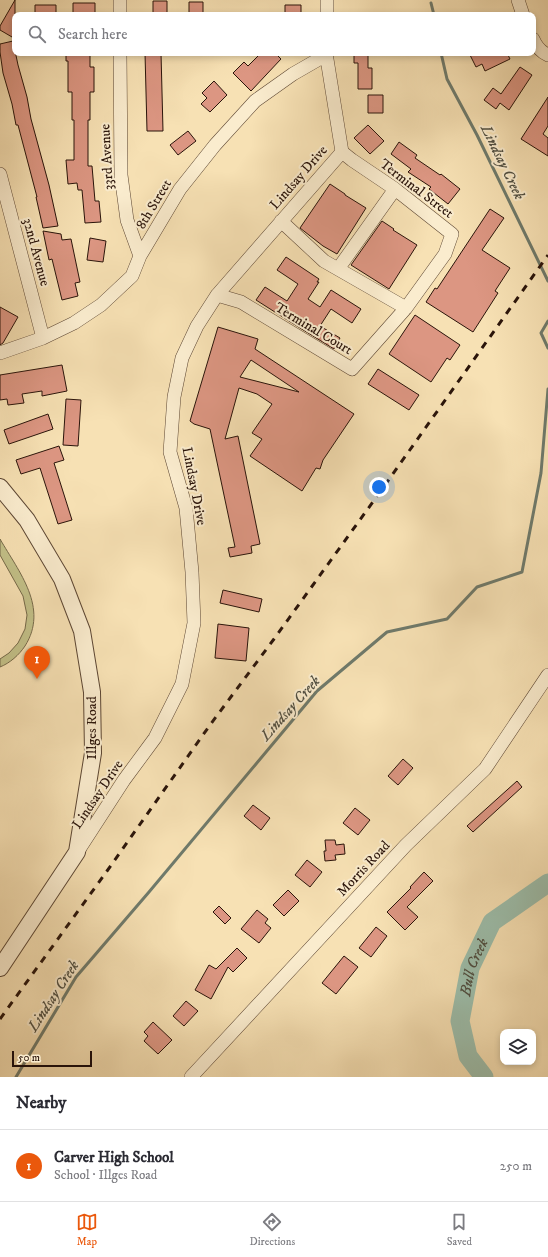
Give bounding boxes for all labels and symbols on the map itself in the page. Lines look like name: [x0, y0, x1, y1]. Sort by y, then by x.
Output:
water label: Lindsay Creek: [476, 121, 529, 203]
street label: 33rd Avenue: [96, 123, 118, 190]
street label: Lindsay Drive: [266, 142, 332, 213]
street label: Terminal Street: [376, 155, 457, 223]
street label: 8th Street: [132, 176, 176, 233]
street label: 32nd Avenue: [18, 216, 54, 288]
street label: Terminal Court: [271, 299, 356, 359]
street label: Lindsay Drive: [178, 446, 210, 527]
your location: [369, 477, 389, 497]
pin: 1: [24, 646, 50, 679]
water label: Lindsay Creek: [256, 671, 325, 745]
street label: Illges Road: [83, 696, 101, 760]
street label: Lindsay Drive: [68, 756, 128, 832]
street label: Morris Road: [333, 837, 394, 900]
water label: Bull Creek: [456, 935, 493, 999]
water label: Lindsay Creek: [23, 957, 84, 1036]
scale bar: [12, 1049, 92, 1068]

